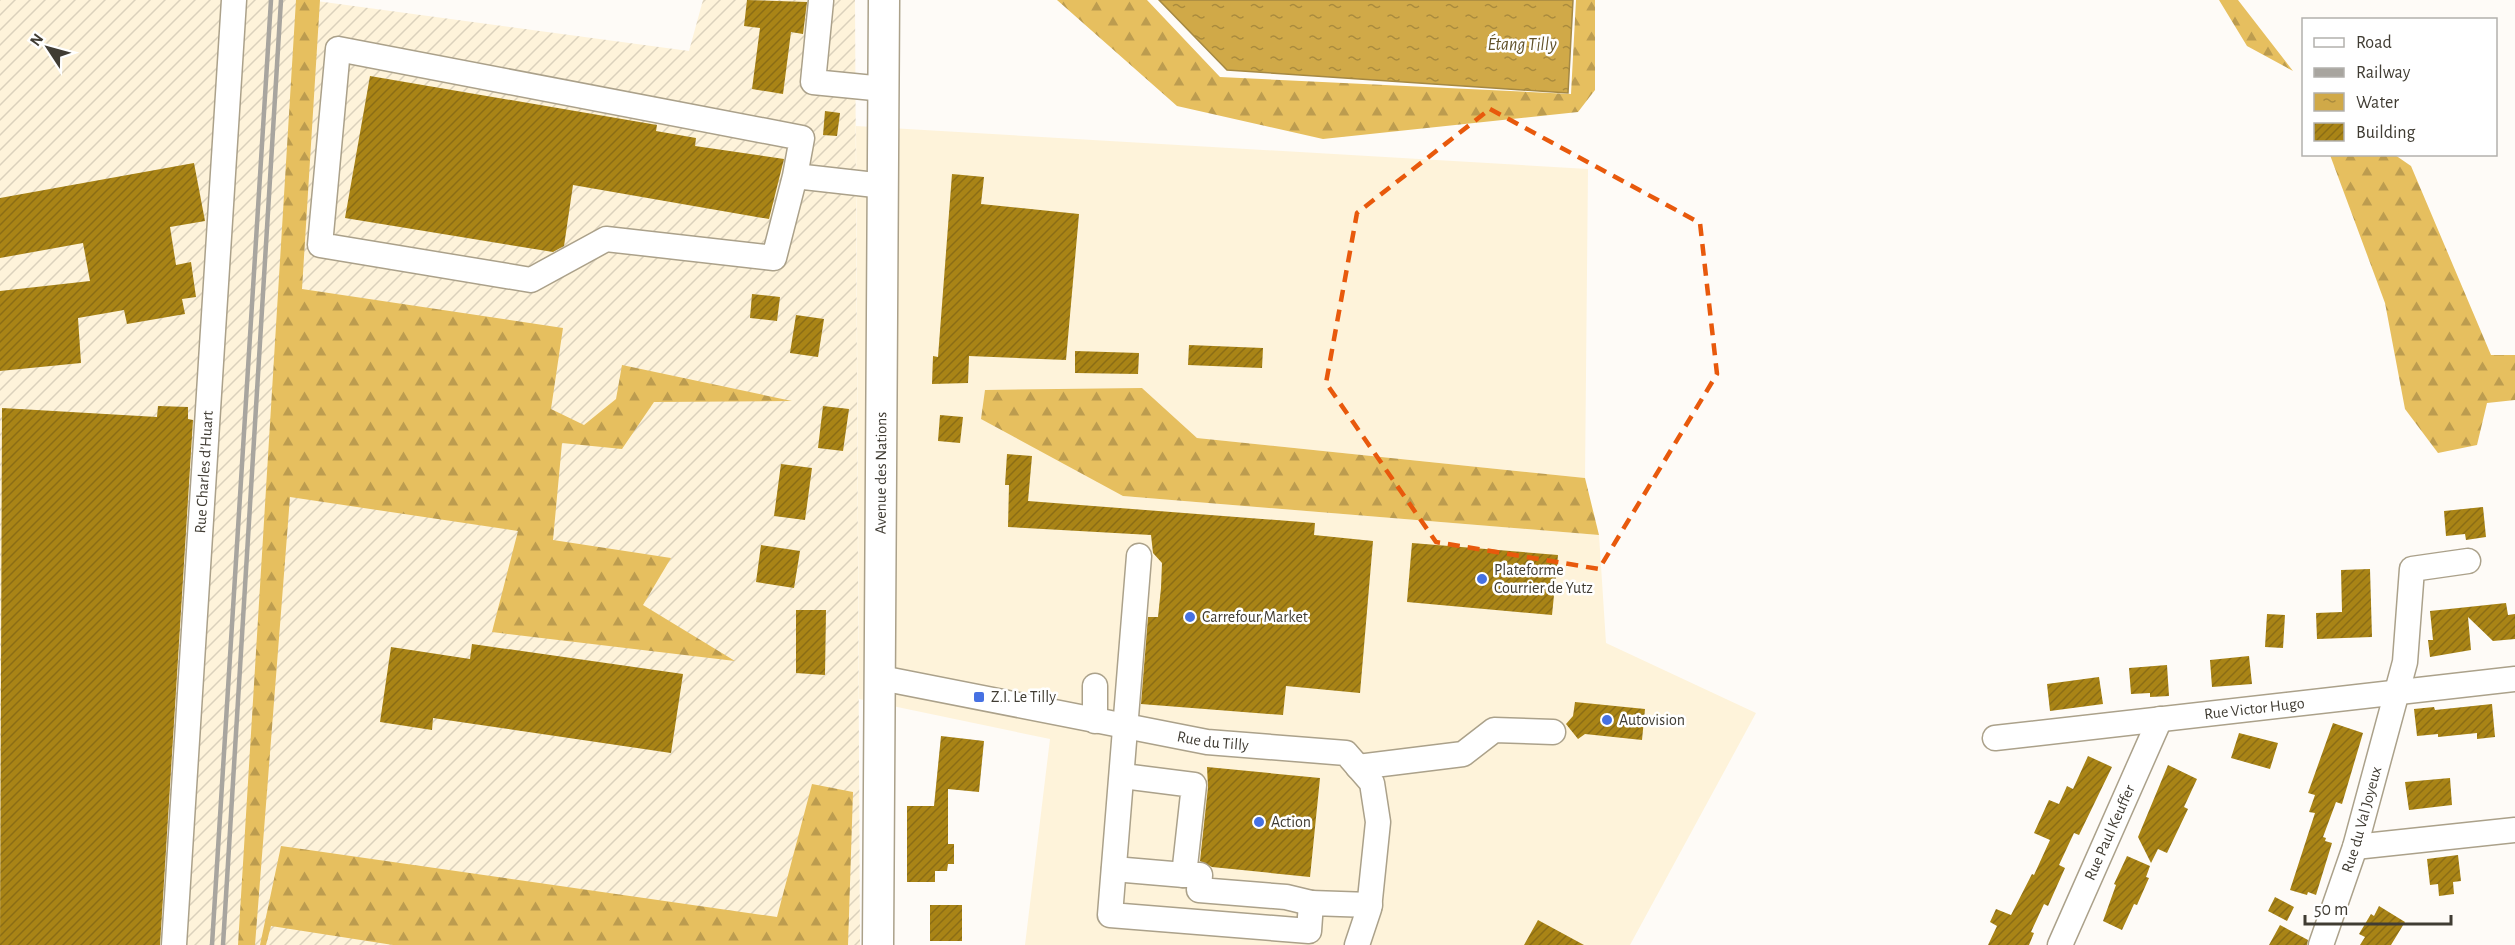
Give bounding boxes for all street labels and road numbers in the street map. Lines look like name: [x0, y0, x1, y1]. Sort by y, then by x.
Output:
street label: Rue Charles d’Huart: [192, 410, 216, 534]
street label: Avenue des Nations: [873, 412, 889, 534]
street label: Rue Victor Hugo: [2203, 695, 2305, 722]
street label: Rue du Tilly: [1176, 728, 1250, 754]
street label: Rue du Val Joyeux: [2339, 765, 2384, 875]
street label: Rue Paul Keuffer: [2082, 782, 2138, 883]

